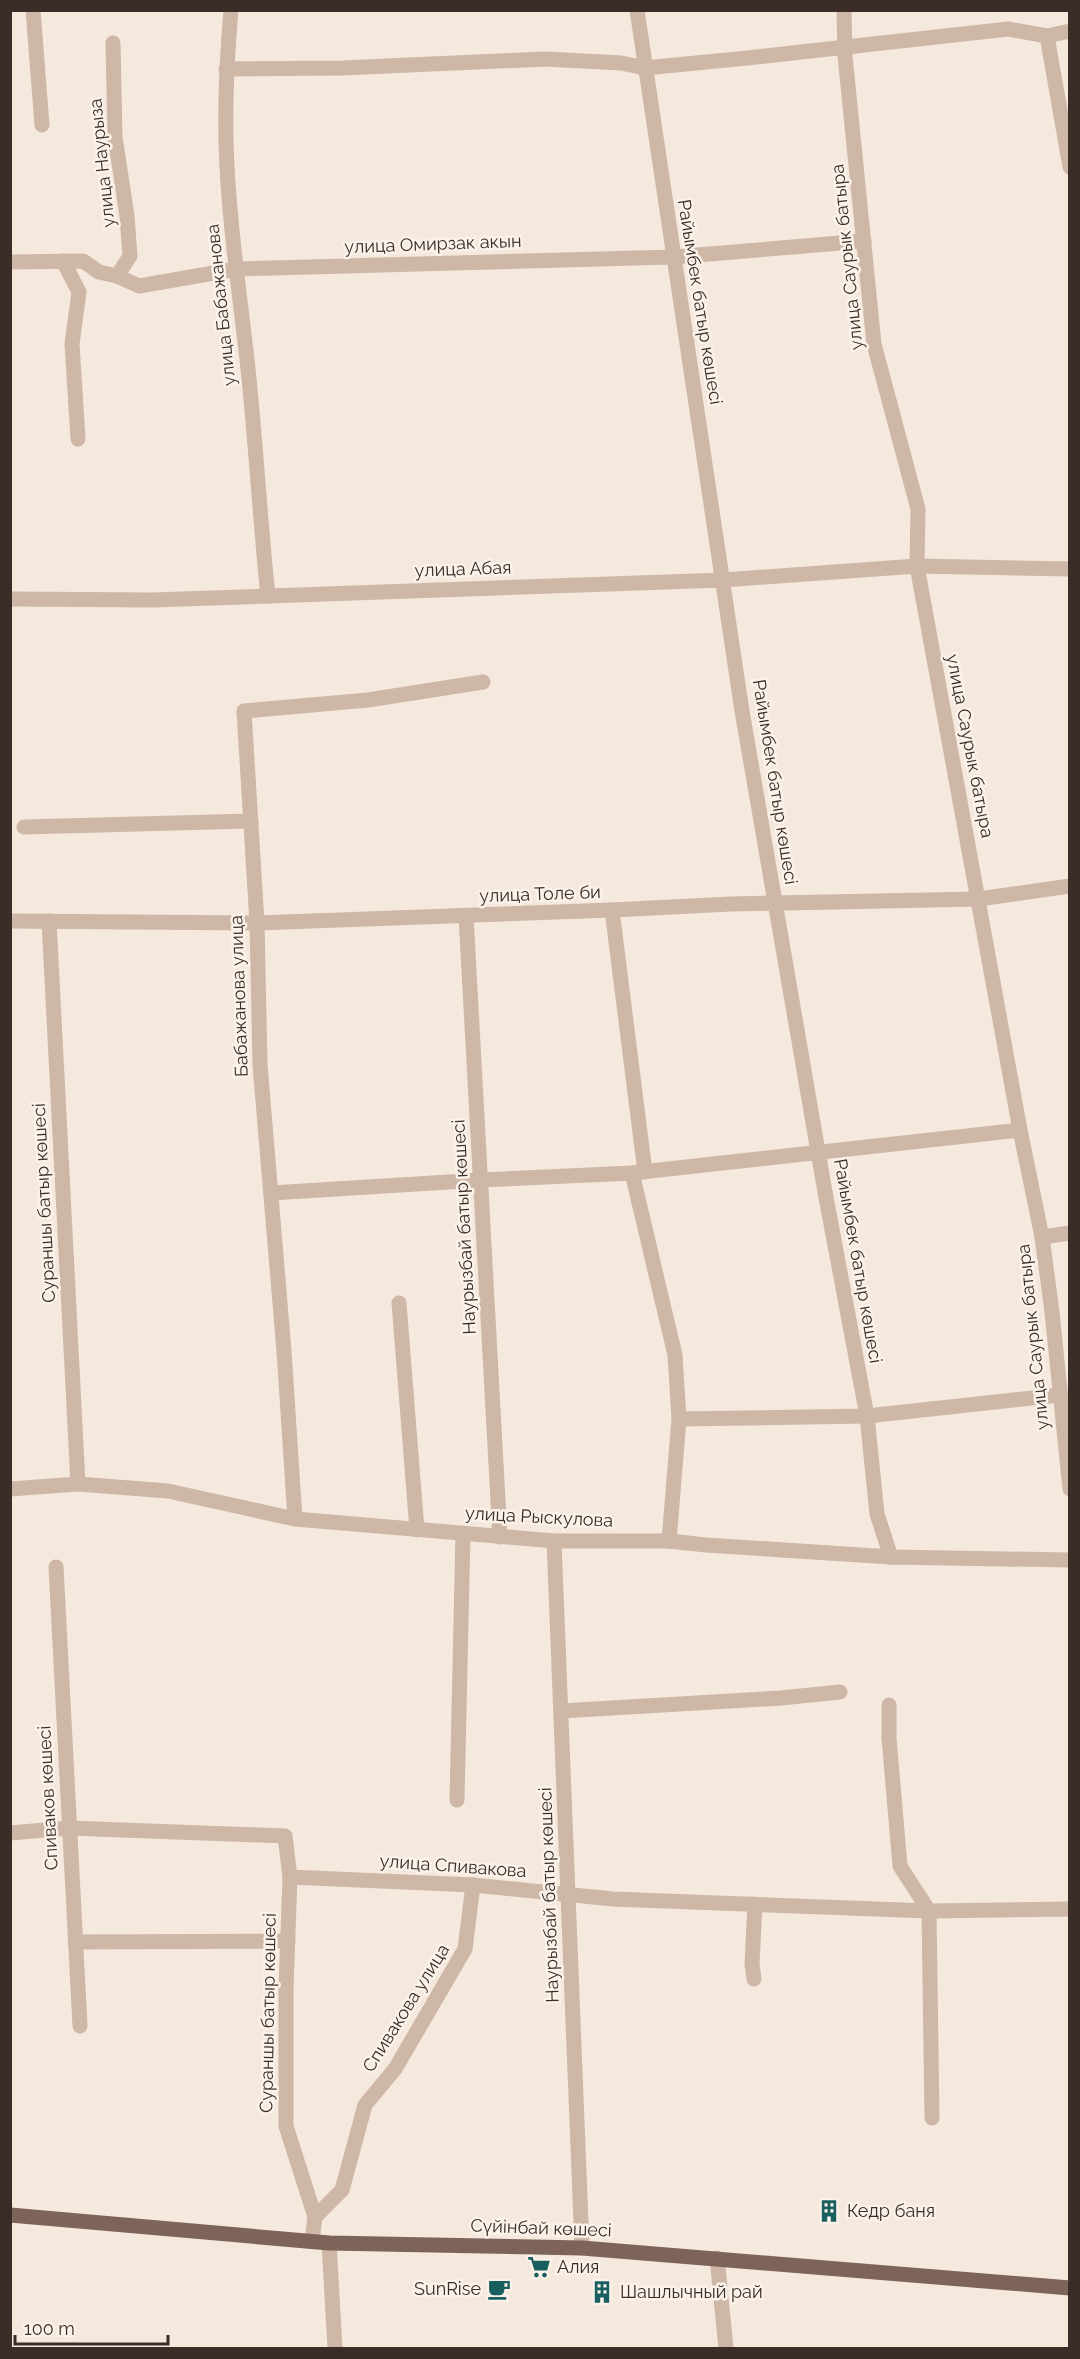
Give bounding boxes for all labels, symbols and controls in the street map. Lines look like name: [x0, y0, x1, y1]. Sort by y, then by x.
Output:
street label: улица Наурыза: [84, 98, 119, 228]
street label: улица Саурык батыра: [826, 163, 867, 351]
street label: Райымбек батыр көшесі: [674, 198, 727, 406]
street label: улица Бабажанова: [202, 223, 239, 387]
street label: улица Омирзак акын: [344, 230, 522, 257]
street label: улица Абая: [414, 556, 512, 581]
street label: улица Саурык батыра: [942, 652, 999, 840]
street label: Райымбек батыр көшесі: [749, 678, 802, 886]
street label: улица Толе би: [479, 881, 601, 906]
street label: Бабажанова улица: [225, 915, 252, 1077]
street label: Сураншы батыр көшесі: [28, 1103, 59, 1303]
street label: Наурызбай батыр көшесі: [447, 1119, 480, 1335]
street label: Райымбек батыр көшесі: [830, 1157, 887, 1365]
street label: улица Саурык батыра: [1012, 1243, 1053, 1431]
street label: улица Рыскулова: [464, 1502, 614, 1531]
street label: Спиваков көшесі: [33, 1725, 62, 1871]
street label: Наурызбай батыр көшесі: [534, 1787, 563, 2003]
street label: улица Спивакова: [379, 1850, 527, 1881]
street label: Сураншы батыр көшесі: [255, 1913, 280, 2113]
street label: Спивакова улица: [358, 1940, 453, 2076]
building icon: Кедр баня: [816, 2198, 842, 2224]
place label: Кедр баня: [847, 2200, 935, 2221]
street label: Сүйінбай көшесі: [470, 2215, 612, 2240]
supermarket icon: Алия: [526, 2254, 552, 2280]
place label: Алия: [557, 2256, 599, 2277]
cafe icon: SunRise: [486, 2276, 512, 2302]
place label: SunRise: [414, 2278, 481, 2299]
building icon: Шашлычный рай: [589, 2279, 615, 2305]
place label: Шашлычный рай: [620, 2281, 763, 2302]
scale bar: [15, 2308, 168, 2346]
text: 100 m: [24, 2318, 75, 2339]

